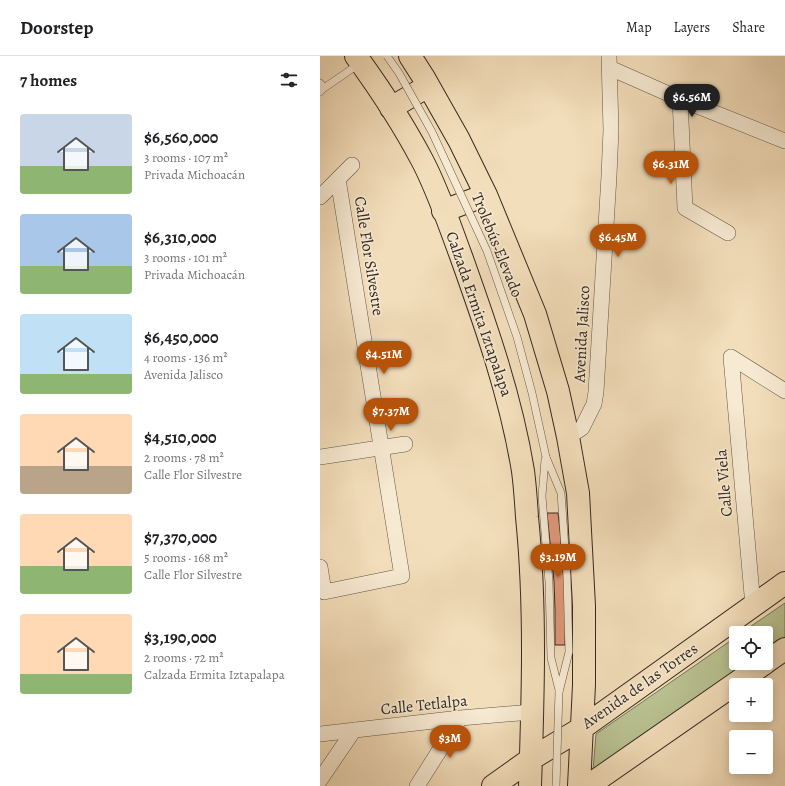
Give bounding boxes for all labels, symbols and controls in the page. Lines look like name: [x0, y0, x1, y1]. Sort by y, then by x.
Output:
text: Doorstep: [20, 15, 94, 41]
text: Map: [626, 18, 652, 37]
text: Layers: [674, 18, 710, 37]
text: Share: [732, 18, 765, 37]
text: 7 homes: [20, 69, 77, 92]
icon: filters: [278, 69, 300, 91]
pin: $6.56M: [659, 84, 725, 118]
text: $6.56M: [673, 88, 711, 105]
text: $6,560,000: [144, 126, 218, 149]
icon: home: [52, 130, 100, 178]
text: 3 rooms · 107 m²: [144, 149, 228, 166]
pin: $6.31M: [638, 151, 704, 185]
text: $6.31M: [653, 155, 689, 172]
text: Privada Michoacán: [144, 166, 245, 183]
street label: Trolebús Elevado: [466, 189, 528, 301]
street label: Calle Flor Silvestre: [349, 195, 389, 317]
pin: $6.45M: [585, 224, 651, 258]
text: $6,310,000: [144, 226, 217, 249]
street label: Calzada Ermita Iztapalapa: [440, 228, 518, 400]
text: $6.45M: [599, 228, 637, 245]
icon: home: [52, 230, 100, 278]
text: 3 rooms · 101 m²: [144, 249, 227, 266]
text: Privada Michoacán: [144, 266, 245, 283]
street label: Avenida Jalisco: [568, 285, 596, 384]
text: $6,450,000: [144, 326, 218, 349]
icon: home: [52, 330, 100, 378]
pin: $4.51M: [351, 341, 417, 375]
text: $4.51M: [366, 345, 402, 362]
text: 4 rooms · 136 m²: [144, 349, 228, 366]
text: Avenida Jalisco: [144, 366, 223, 383]
pin: $7.37M: [358, 398, 424, 432]
text: $7.37M: [372, 402, 410, 419]
text: $4,510,000: [144, 426, 217, 449]
icon: home: [52, 430, 100, 478]
street label: Calle Viela: [710, 448, 738, 518]
text: 2 rooms · 78 m²: [144, 449, 224, 466]
text: Calle Flor Silvestre: [144, 466, 242, 483]
text: $7,370,000: [144, 526, 217, 549]
icon: home: [52, 530, 100, 578]
pin: $3.19M: [525, 544, 591, 578]
text: $3.19M: [540, 548, 576, 565]
text: 5 rooms · 168 m²: [144, 549, 228, 566]
text: Calle Flor Silvestre: [144, 566, 242, 583]
text: $3,190,000: [144, 626, 217, 649]
map controls: [729, 626, 773, 774]
button: locate: [729, 626, 773, 670]
icon: home: [52, 630, 100, 678]
street label: Avenida de las Torres: [577, 638, 702, 735]
text: 2 rooms · 72 m²: [144, 649, 224, 666]
text: Calzada Ermita Iztapalapa: [144, 666, 285, 683]
button: +: [729, 678, 773, 722]
street label: Calle Tetlalpa: [380, 689, 469, 720]
pin: $3M: [431, 725, 469, 759]
text: $3M: [439, 729, 461, 746]
button: −: [729, 730, 773, 774]

